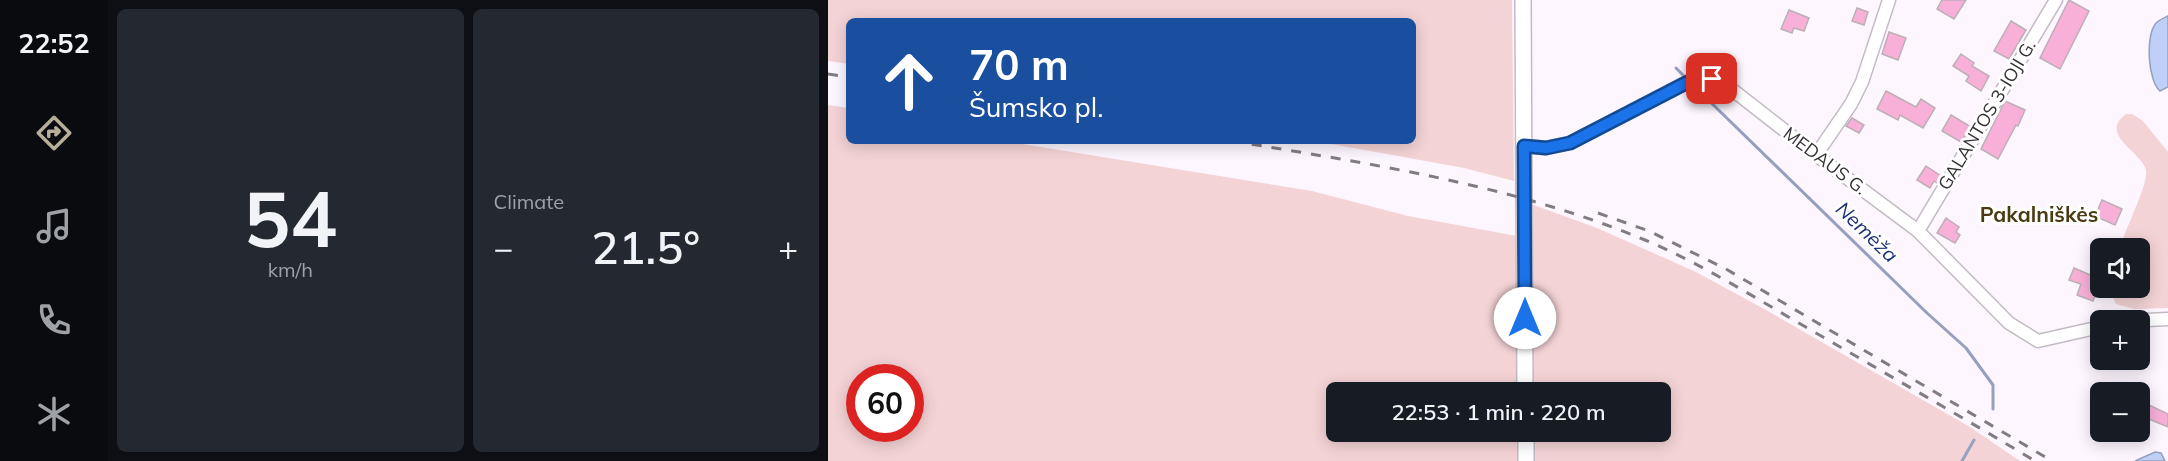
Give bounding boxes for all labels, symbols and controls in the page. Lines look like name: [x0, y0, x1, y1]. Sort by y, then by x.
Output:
text: 22:52: [18, 26, 90, 60]
street label: GALANTOS 3-IOJI G.: [1933, 35, 2041, 194]
text: 70 m: [969, 38, 1069, 91]
icon: ahead: [870, 42, 948, 120]
pin: [1686, 53, 1737, 104]
icon: arrive: [1695, 62, 1728, 95]
text: Šumsko pl.: [969, 90, 1103, 124]
icon: directions: [33, 112, 75, 154]
street label: MEDAUS G.: [1779, 122, 1872, 199]
text: 54: [243, 169, 337, 267]
text: Climate: [494, 189, 564, 214]
water label: Nemėža: [1831, 196, 1904, 267]
district label: Pakalniškės: [1980, 201, 2098, 227]
icon: music: [33, 205, 75, 247]
text: 21.5°: [591, 219, 700, 275]
text: −: [494, 227, 513, 268]
text: +: [778, 227, 798, 268]
map controls: [2090, 238, 2150, 442]
button: sound: [2090, 238, 2150, 298]
text: km/h: [268, 257, 313, 282]
position arrow: [1493, 286, 1557, 350]
icon: phone: [33, 299, 75, 341]
button: +: [2090, 310, 2150, 370]
speed limit sign: 60: [846, 364, 924, 442]
button: −: [2090, 382, 2150, 442]
icon: climate: [33, 393, 75, 435]
text: 22:53 · 1 min · 220 m: [1391, 398, 1606, 426]

